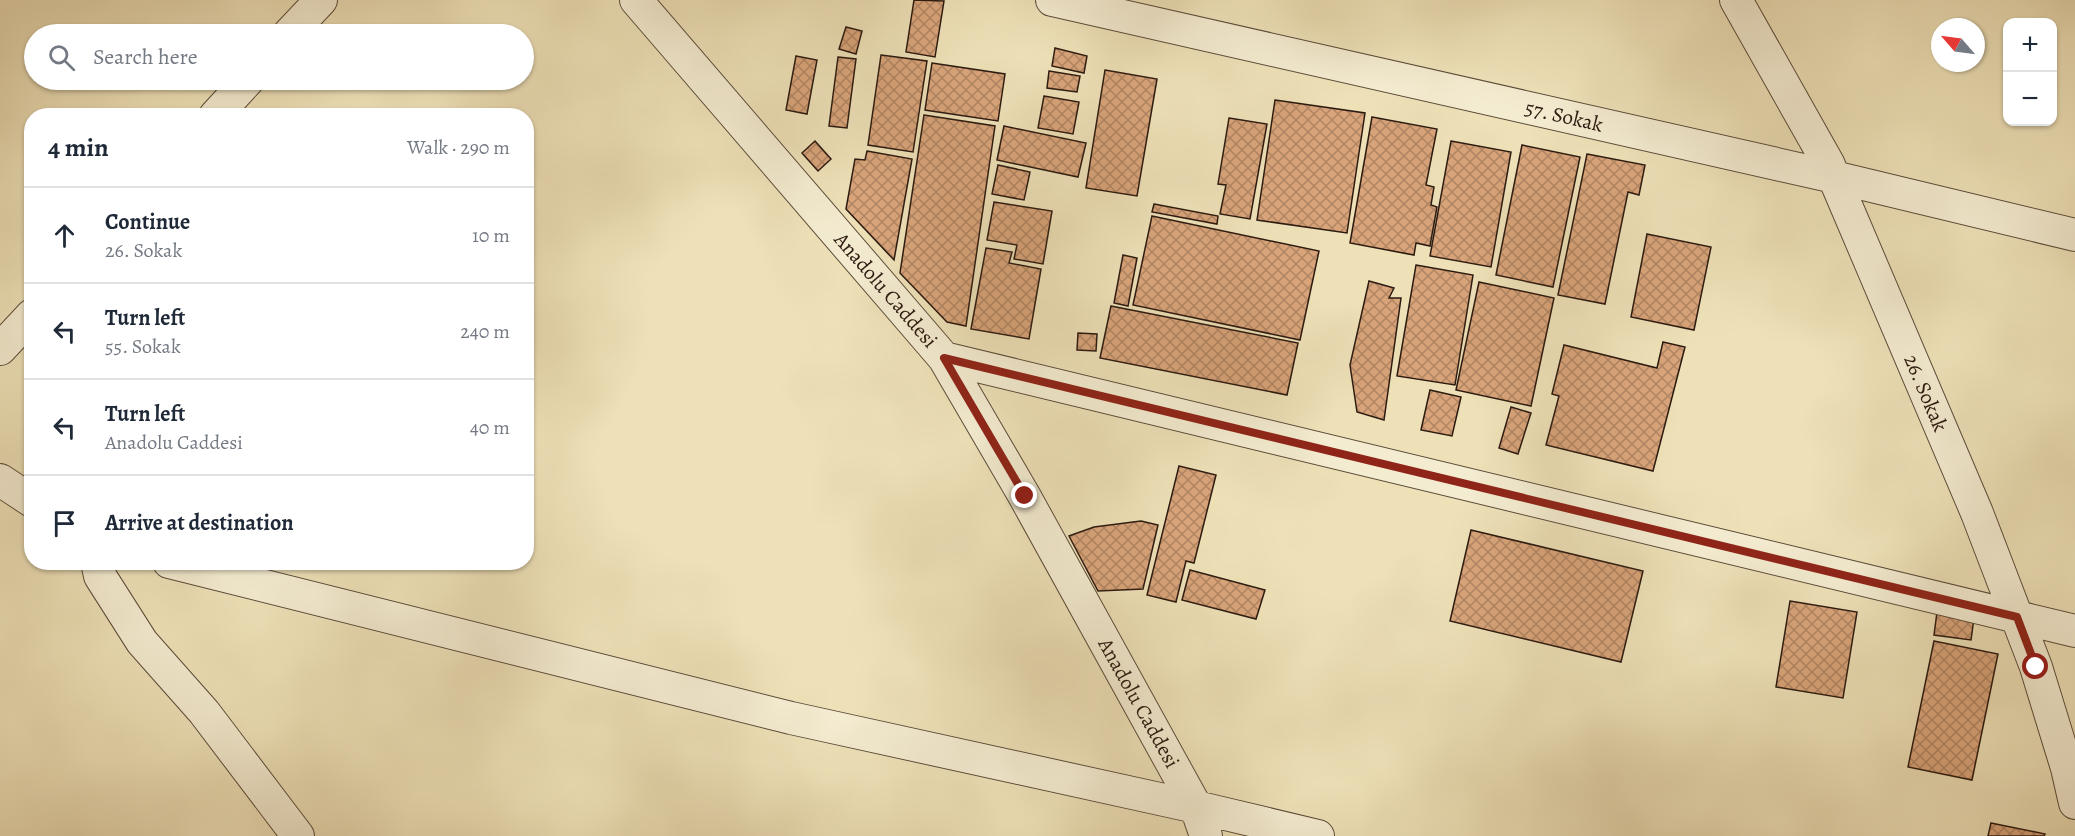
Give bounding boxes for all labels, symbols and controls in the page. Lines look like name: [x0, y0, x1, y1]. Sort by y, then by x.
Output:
north arrow: [1931, 18, 1985, 72]
map controls: [2003, 18, 2057, 126]
button: +: [2003, 18, 2057, 72]
search box: [24, 24, 534, 90]
icon: search: [45, 41, 78, 74]
text: Search here: [93, 42, 198, 72]
button: −: [2003, 72, 2057, 126]
street label: 57. Sokak: [1522, 93, 1606, 139]
text: 4 min: [48, 130, 109, 165]
text: Walk · 290 m: [407, 134, 510, 161]
text: Continue: [105, 207, 190, 237]
icon: ahead: [48, 219, 81, 252]
text: 10 m: [472, 222, 510, 249]
street label: Anadolu Caddesi: [827, 225, 944, 354]
text: 26. Sokak: [105, 237, 182, 264]
text: Turn left: [105, 303, 185, 333]
icon: left: [48, 315, 81, 348]
text: 240 m: [460, 318, 510, 345]
text: 55. Sokak: [105, 333, 181, 360]
street label: 26. Sokak: [1897, 350, 1955, 436]
text: Turn left: [105, 399, 185, 429]
icon: left: [48, 411, 81, 444]
text: 40 m: [470, 414, 510, 441]
text: Anadolu Caddesi: [105, 429, 243, 456]
route end: [1011, 482, 1037, 508]
icon: arrive: [48, 507, 81, 540]
text: Arrive at destination: [105, 508, 294, 538]
street label: Anadolu Caddesi: [1091, 632, 1186, 773]
route start: [2022, 653, 2048, 679]

